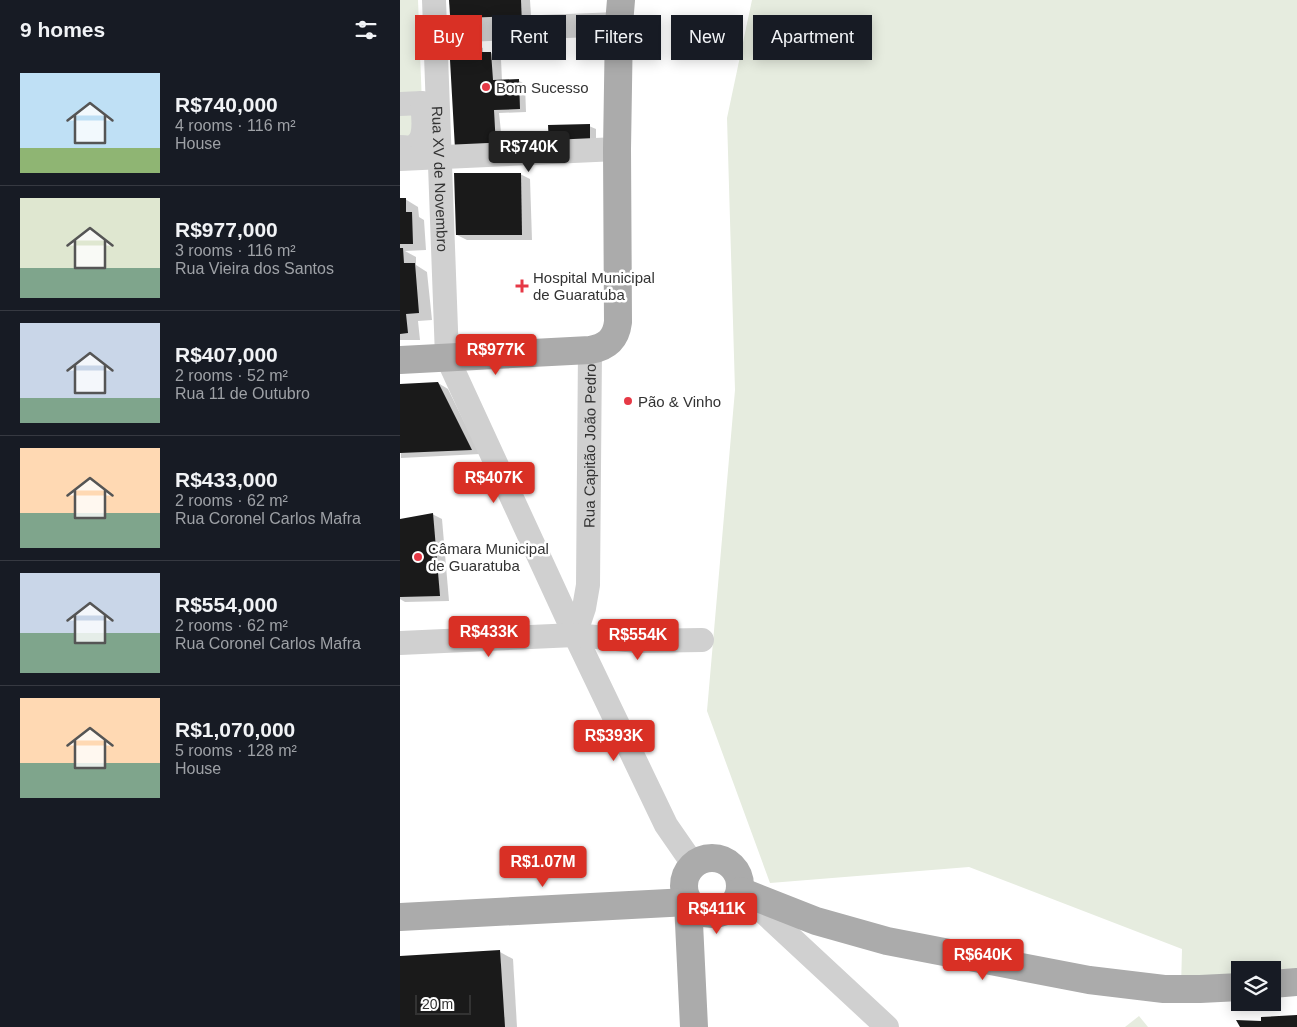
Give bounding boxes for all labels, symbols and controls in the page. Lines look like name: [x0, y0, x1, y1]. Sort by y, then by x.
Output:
chip: Buy: [415, 15, 482, 60]
chip: Rent: [492, 15, 566, 60]
chip: Filters: [576, 15, 661, 60]
chip: New: [671, 15, 743, 60]
chip: Apartment: [753, 15, 872, 60]
icon: filters: [352, 16, 380, 44]
text: 9 homes: [20, 18, 105, 41]
place label: Bom Sucesso: [496, 79, 589, 96]
marker: Bom Sucesso: [480, 81, 492, 93]
icon: home: [60, 93, 120, 153]
text: R$740,000: [175, 93, 278, 116]
street label: Rua XV de Novembro: [429, 106, 452, 252]
text: 4 rooms · 116 m²: [175, 117, 296, 134]
pin: R$740K: [488, 130, 570, 173]
text: House: [175, 135, 221, 152]
text: R$740K: [500, 138, 558, 155]
icon: home: [60, 218, 120, 278]
text: R$977,000: [175, 218, 278, 241]
text: 3 rooms · 116 m²: [175, 242, 296, 259]
text: Rua Vieira dos Santos: [175, 260, 334, 277]
place label: Hospital Municipal de Guaratuba: [533, 269, 655, 303]
marker: Hospital Municipal de Guaratuba: [515, 279, 529, 293]
pin: R$977K: [455, 334, 537, 376]
text: R$977K: [467, 341, 525, 358]
icon: home: [60, 343, 120, 403]
text: R$407,000: [175, 343, 278, 366]
street label: Rua Capitão João Pedro: [580, 364, 598, 528]
text: 2 rooms · 52 m²: [175, 367, 288, 384]
text: Rua 11 de Outubro: [175, 385, 310, 402]
place label: Pão & Vinho: [638, 393, 721, 410]
marker: Pão & Vinho: [622, 395, 634, 407]
pin: R$407K: [453, 462, 535, 504]
icon: home: [60, 468, 120, 528]
text: R$433,000: [175, 468, 278, 491]
text: R$407K: [465, 469, 523, 486]
text: 2 rooms · 62 m²: [175, 492, 288, 509]
text: Rua Coronel Carlos Mafra: [175, 510, 361, 527]
place label: Câmara Municipal de Guaratuba: [428, 540, 549, 574]
marker: Câmara Municipal de Guaratuba: [412, 551, 424, 563]
icon: home: [60, 593, 120, 653]
text: R$554,000: [175, 593, 278, 616]
pin: R$433K: [448, 616, 530, 658]
text: 2 rooms · 62 m²: [175, 617, 288, 634]
pin: R$554K: [597, 618, 679, 661]
text: R$433K: [460, 623, 518, 640]
text: R$554K: [609, 626, 667, 643]
text: Rua Coronel Carlos Mafra: [175, 635, 361, 652]
icon: home: [60, 718, 120, 778]
text: R$1,070,000: [175, 718, 295, 741]
pin: R$393K: [573, 720, 655, 762]
text: R$393K: [585, 727, 643, 744]
text: 5 rooms · 128 m²: [175, 742, 297, 759]
text: House: [175, 760, 221, 777]
pin: R$1.07M: [497, 846, 589, 888]
text: R$1.07M: [511, 853, 575, 870]
pin: R$411K: [676, 892, 758, 935]
text: R$411K: [688, 900, 746, 917]
pin: R$640K: [942, 938, 1024, 981]
text: R$640K: [954, 946, 1012, 963]
map controls: [1231, 961, 1281, 1011]
button: layers: [1231, 961, 1281, 1011]
scale bar: [415, 992, 471, 1015]
text: 20 m: [422, 996, 453, 1012]

